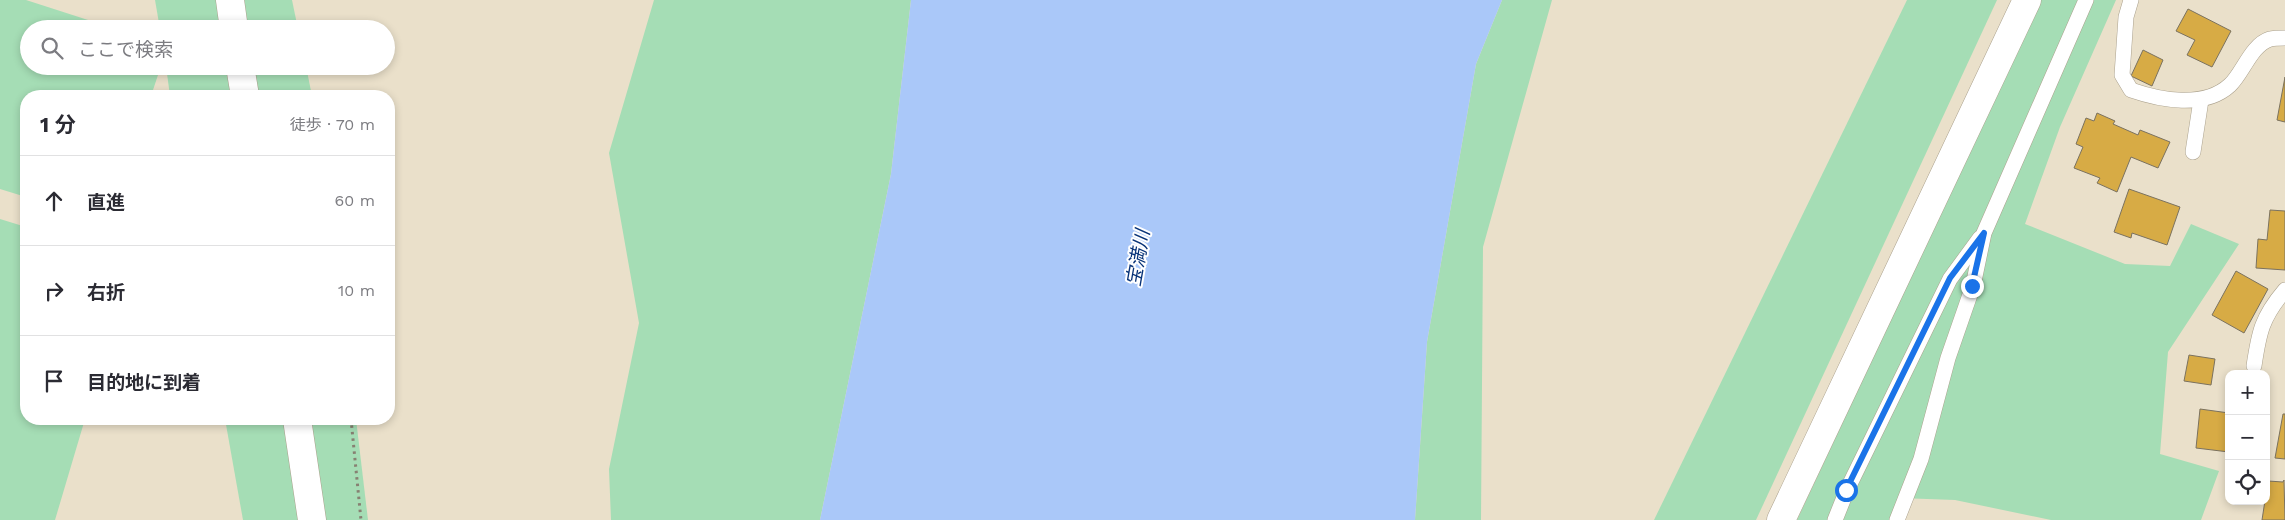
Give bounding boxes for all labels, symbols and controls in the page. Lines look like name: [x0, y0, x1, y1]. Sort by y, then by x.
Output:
search box: [20, 20, 395, 75]
icon: search: [38, 34, 66, 62]
text: ここで検索: [78, 38, 173, 61]
text: 1 分: [40, 112, 76, 137]
text: 徒歩 · 70 m: [290, 115, 375, 134]
icon: ahead: [40, 187, 68, 215]
text: 直進: [87, 191, 125, 214]
text: 60 m: [335, 191, 375, 210]
water label: 宝満川: [1122, 226, 1155, 288]
route end: [1961, 275, 1984, 298]
icon: right: [40, 277, 68, 305]
text: 右折: [87, 281, 125, 304]
text: 10 m: [338, 281, 375, 300]
icon: arrive: [40, 367, 68, 395]
map controls: [2225, 370, 2270, 505]
button: +: [2225, 370, 2270, 415]
text: 目的地に到着: [87, 371, 201, 394]
button: −: [2225, 415, 2270, 460]
button: locate: [2225, 460, 2270, 505]
route start: [1835, 479, 1858, 502]

